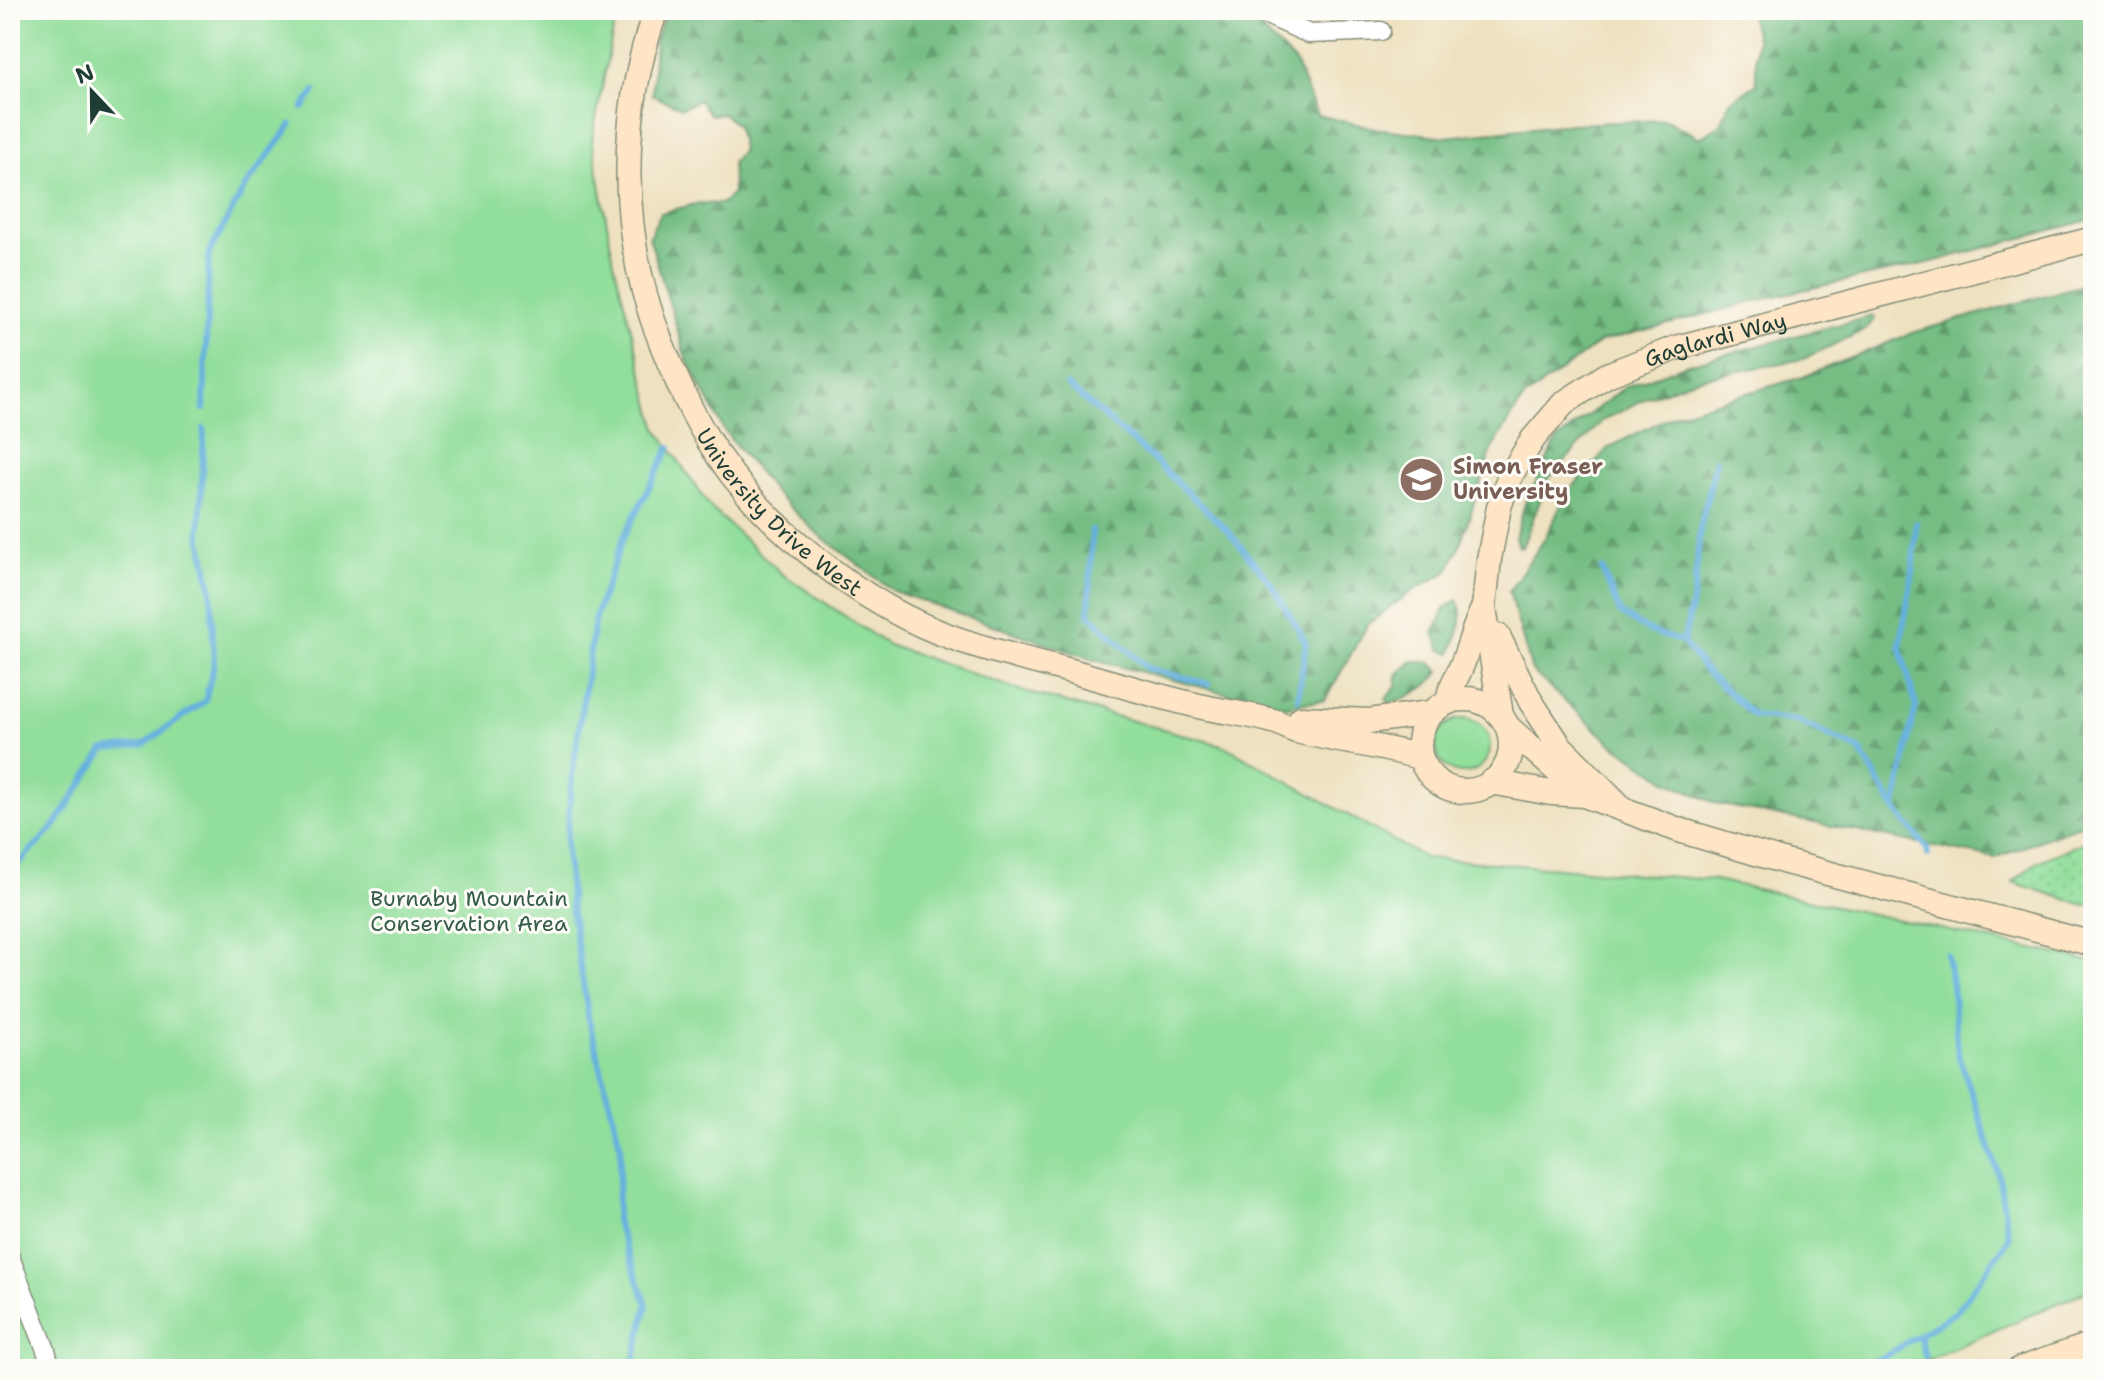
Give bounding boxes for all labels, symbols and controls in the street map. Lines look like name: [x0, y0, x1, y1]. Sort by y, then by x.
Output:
north arrow: [52, 52, 132, 132]
text: N: [71, 57, 98, 91]
street label: Gaglardi Way: [1640, 305, 1789, 374]
street label: University Drive West: [690, 423, 868, 602]
place label: Simon Fraser University: [1453, 452, 1603, 506]
school or university icon: Simon Fraser University: [1398, 455, 1446, 503]
park label: Burnaby Mountain Conservation Area: [370, 884, 568, 938]

